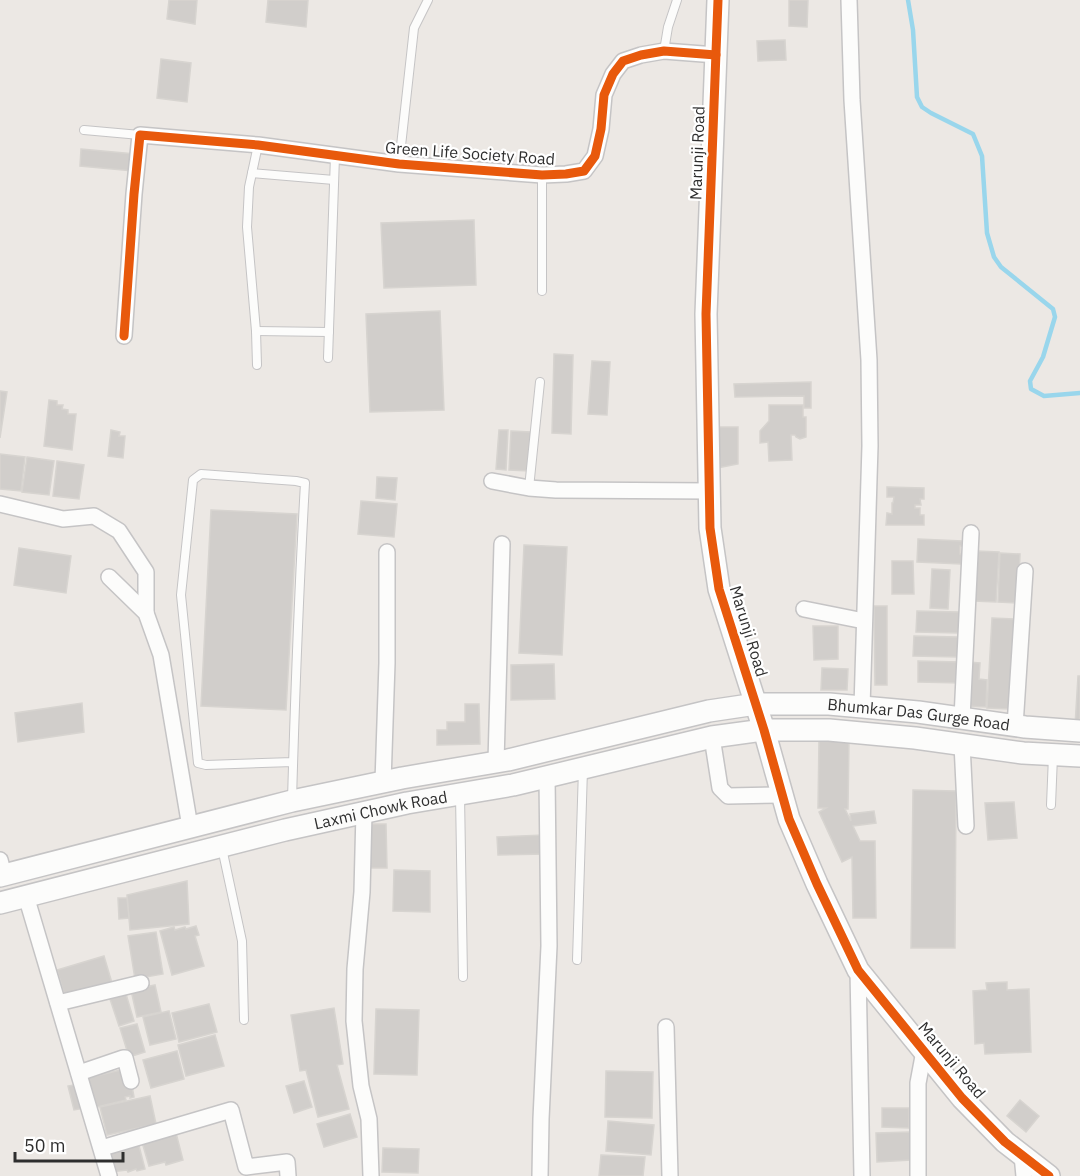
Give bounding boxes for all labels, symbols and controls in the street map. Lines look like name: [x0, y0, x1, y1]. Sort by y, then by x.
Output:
street label: Marunji Road: [685, 106, 709, 200]
street label: Green Life Society Road: [384, 137, 556, 169]
street label: Marunji Road: [726, 583, 772, 679]
street label: Bhumkar Das Gurge Road: [827, 694, 1011, 735]
street label: Laxmi Chowk Road: [312, 786, 449, 833]
street label: Marunji Road: [914, 1018, 990, 1102]
scale bar: [15, 1125, 123, 1163]
text: 50 m: [24, 1134, 66, 1157]

